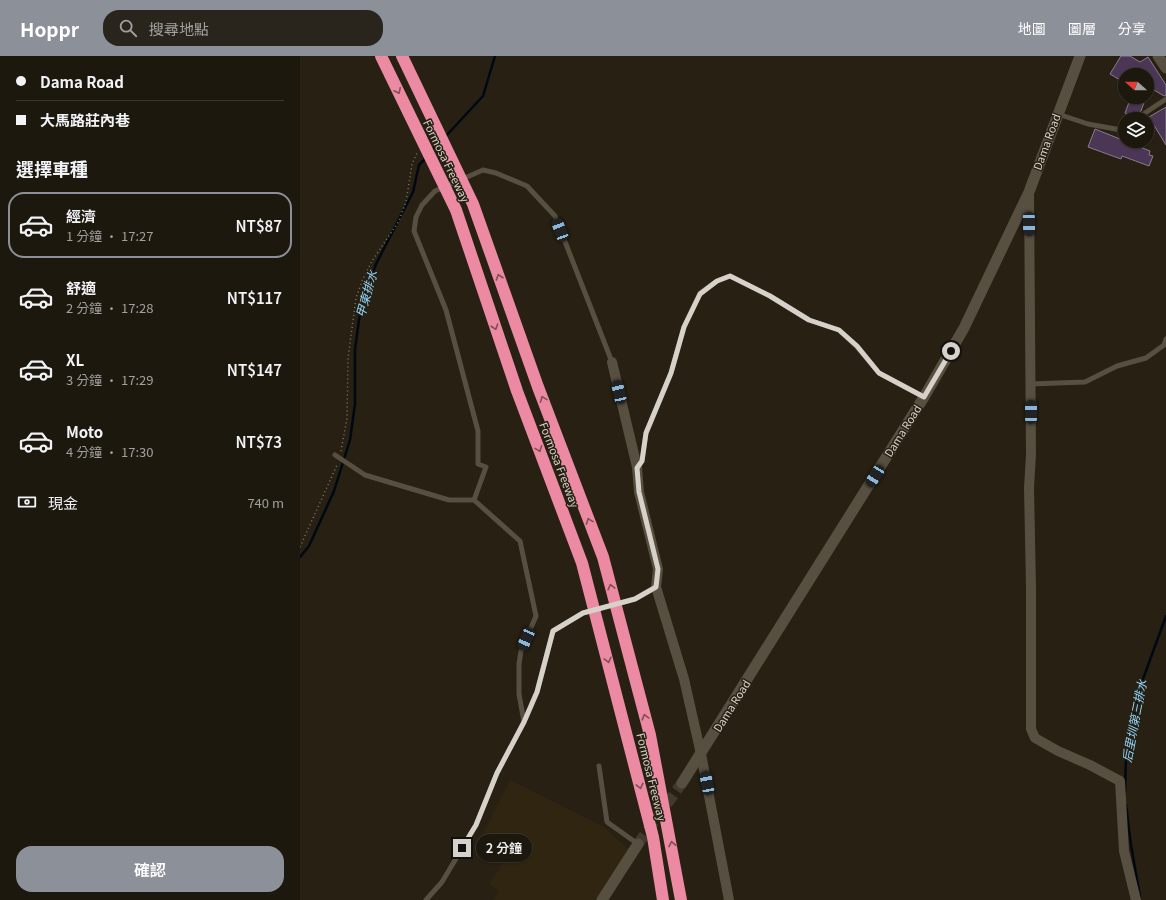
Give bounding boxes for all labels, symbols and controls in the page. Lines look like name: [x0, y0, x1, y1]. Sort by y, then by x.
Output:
search box: [103, 10, 383, 46]
text: Hoppr: [20, 15, 79, 42]
icon: search: [117, 17, 139, 39]
text: 搜尋地點: [149, 18, 209, 39]
text: 地圖: [1018, 18, 1046, 38]
text: 圖層: [1068, 18, 1096, 38]
text: 分享: [1118, 18, 1146, 38]
north arrow: [1118, 68, 1154, 104]
map controls: [1118, 68, 1154, 148]
text: Dama Road: [40, 71, 124, 92]
one-way arrow: [393, 87, 401, 94]
text: 大馬路莊內巷: [40, 109, 130, 130]
street label: Dama Road: [1028, 111, 1064, 172]
button: layers: [1118, 112, 1154, 148]
street label: Formosa Freeway: [420, 117, 474, 205]
text: 選擇車種: [16, 155, 88, 181]
text: 經濟: [66, 205, 96, 226]
icon: car: [18, 207, 54, 243]
car: [1023, 212, 1035, 236]
text: NT$87: [235, 215, 282, 236]
car: [550, 217, 570, 243]
text: 1 分鐘 · 17:27: [66, 226, 153, 245]
water label: 甲東排水: [351, 267, 381, 319]
one-way arrow: [496, 273, 504, 280]
text: 舒適: [66, 277, 96, 298]
icon: car: [18, 279, 54, 315]
text: NT$117: [227, 287, 282, 308]
text: 2 分鐘 · 17:28: [66, 298, 153, 317]
one-way arrow: [491, 323, 499, 330]
route start: [942, 342, 960, 360]
text: XL: [66, 349, 84, 370]
icon: car: [18, 351, 54, 387]
text: NT$147: [227, 359, 282, 380]
text: 3 分鐘 · 17:29: [66, 370, 153, 389]
car: [610, 379, 628, 405]
one-way arrow: [539, 396, 547, 403]
car: [1025, 400, 1037, 424]
street label: Dama Road: [880, 401, 925, 460]
street label: Formosa Freeway: [536, 420, 584, 510]
text: Moto: [66, 421, 103, 442]
icon: car: [18, 423, 54, 459]
text: NT$73: [235, 431, 282, 452]
text: 4 分鐘 · 17:30: [66, 442, 153, 461]
one-way arrow: [535, 446, 543, 453]
car: [864, 463, 886, 489]
icon: cash: [16, 491, 38, 513]
text: 現金: [48, 492, 78, 513]
text: 740 m: [247, 493, 284, 512]
one-way arrow: [586, 517, 594, 524]
one-way arrow: [607, 584, 615, 590]
car: [516, 626, 536, 652]
one-way arrow: [603, 656, 612, 663]
street label: Dama Road: [709, 676, 754, 735]
water label: 后里圳第三排水: [1117, 677, 1150, 764]
one-way arrow: [641, 714, 650, 721]
street label: Formosa Freeway: [633, 731, 671, 823]
car: [699, 770, 715, 796]
one-way arrow: [635, 782, 644, 789]
callout: 2 分鐘: [476, 834, 532, 862]
text: 2 分鐘: [486, 838, 522, 857]
route end: [453, 839, 471, 857]
one-way arrow: [668, 841, 676, 847]
button: 確認: [16, 846, 284, 892]

